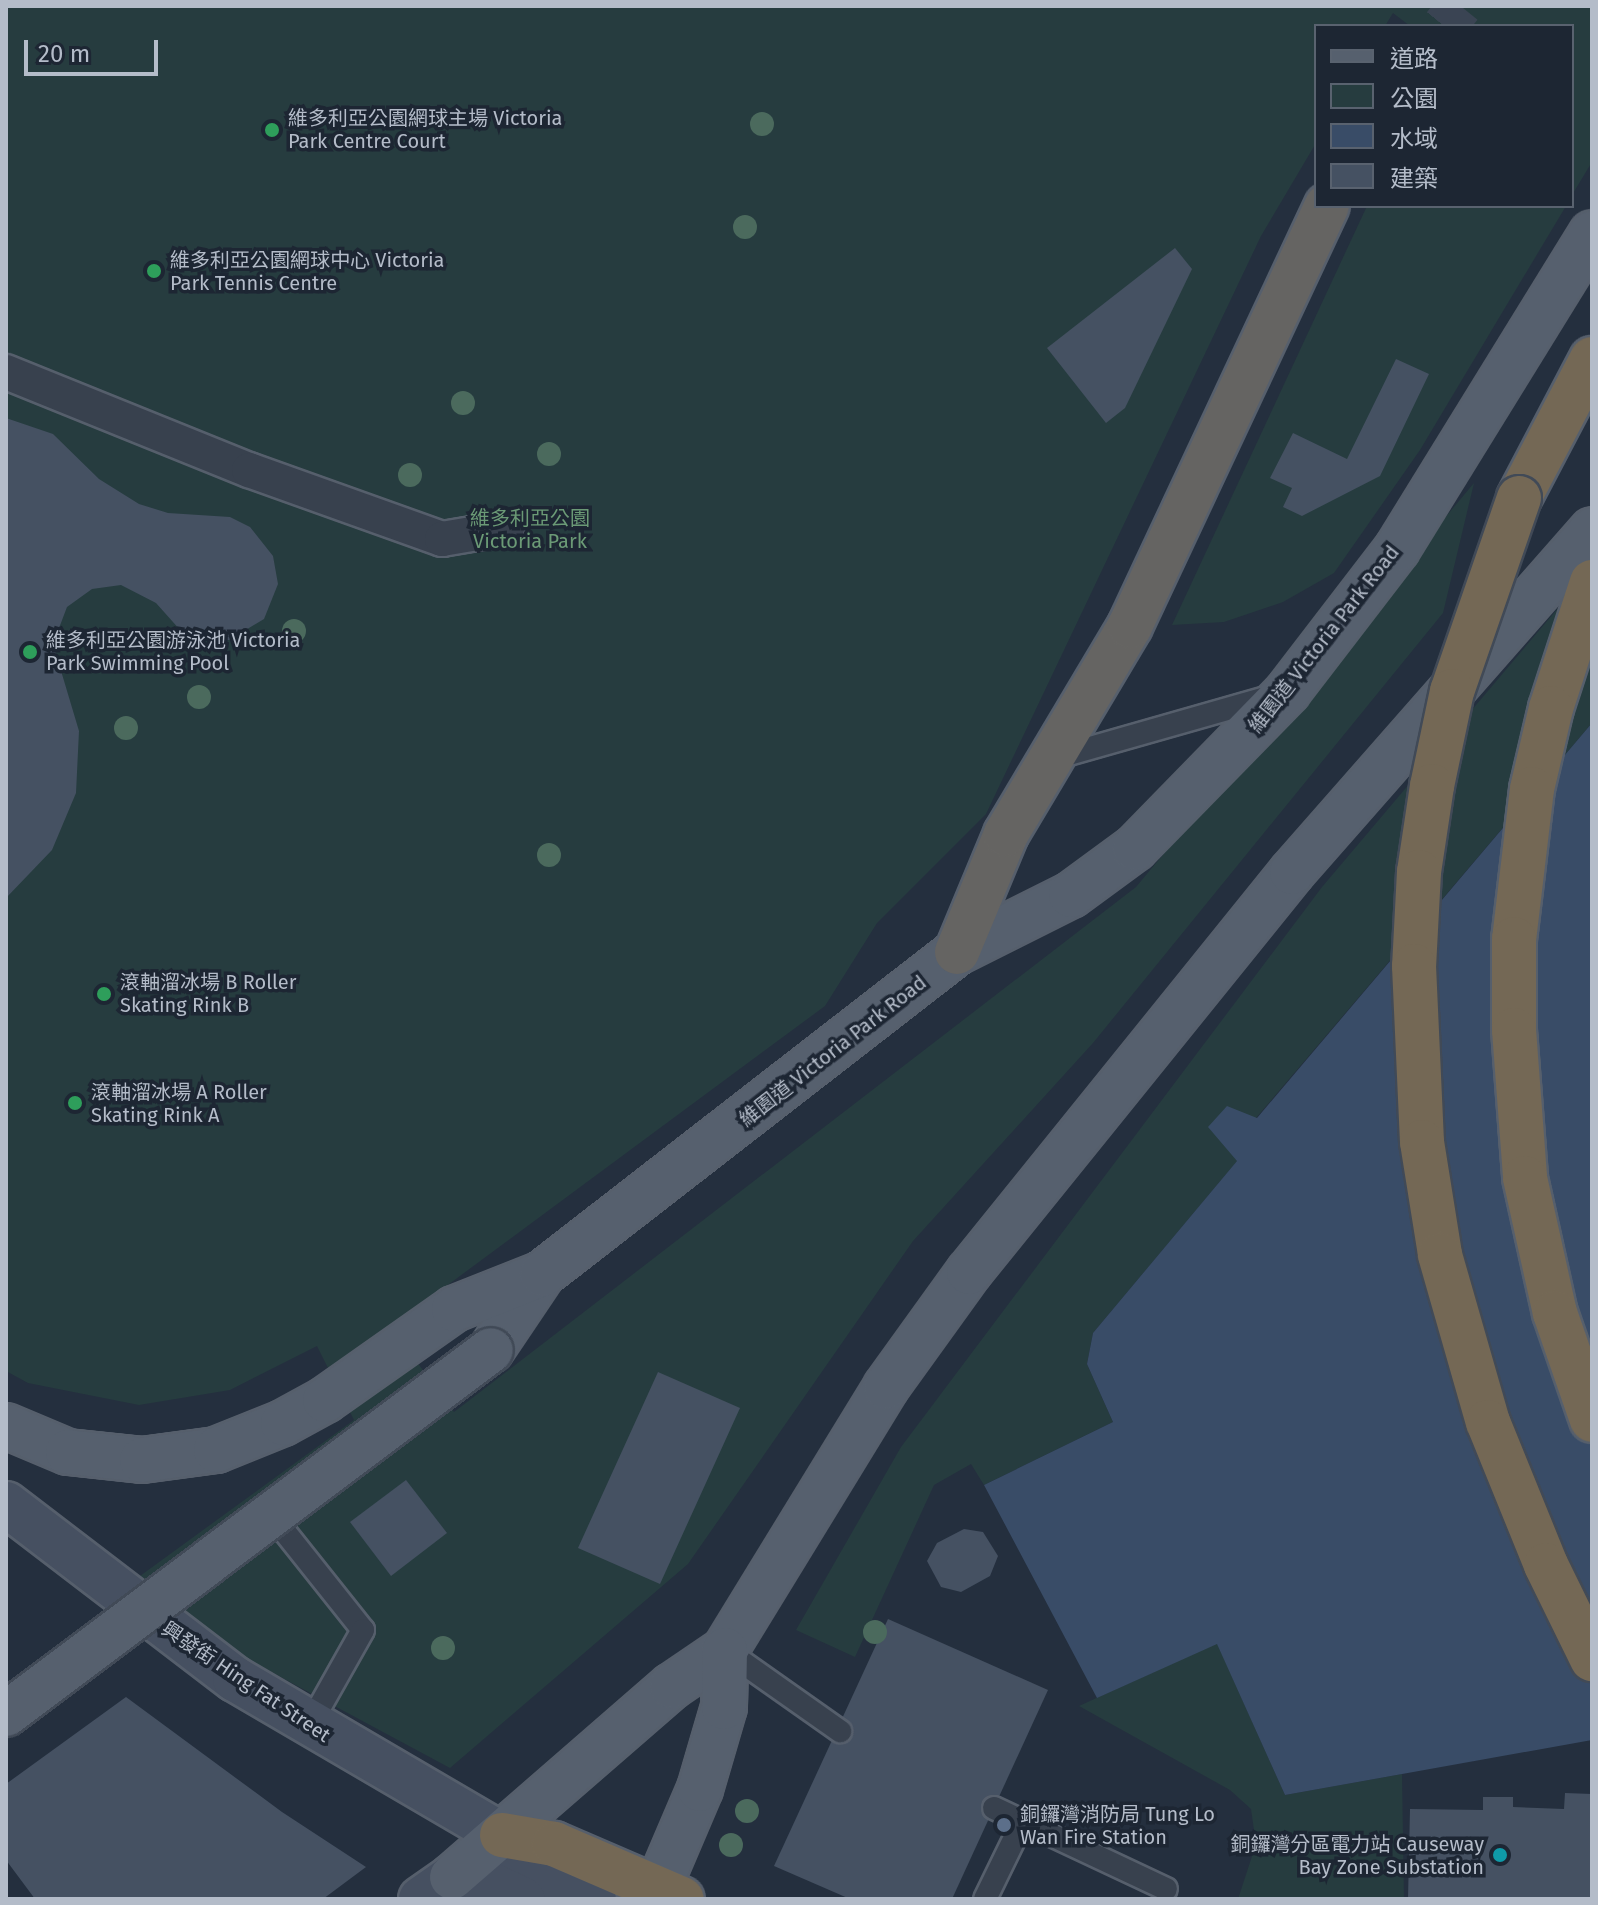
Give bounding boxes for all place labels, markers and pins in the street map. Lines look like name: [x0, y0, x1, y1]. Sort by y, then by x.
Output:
place label: 維多利亞公園網球主場 Victoria Park Centre Court: [288, 106, 562, 153]
marker: 維多利亞公園網球主場 Victoria Park Centre Court: [263, 121, 281, 139]
place label: 維多利亞公園網球中心 Victoria Park Tennis Centre: [170, 248, 444, 295]
marker: 維多利亞公園網球中心 Victoria Park Tennis Centre: [145, 262, 163, 280]
place label: 維多利亞公園游泳池 Victoria Park Swimming Pool: [46, 628, 300, 675]
marker: 維多利亞公園游泳池 Victoria Park Swimming Pool: [21, 643, 39, 661]
place label: 滾軸溜冰場 B Roller Skating Rink B: [120, 970, 296, 1017]
marker: 滾軸溜冰場 B Roller Skating Rink B: [95, 985, 113, 1003]
place label: 滾軸溜冰場 A Roller Skating Rink A: [91, 1080, 267, 1127]
marker: 滾軸溜冰場 A Roller Skating Rink A: [66, 1094, 84, 1112]
place label: 銅鑼灣消防局 Tung Lo Wan Fire Station: [1020, 1802, 1215, 1849]
marker: 銅鑼灣消防局 Tung Lo Wan Fire Station: [995, 1816, 1013, 1834]
place label: 銅鑼灣分區電力站 Causeway Bay Zone Substation: [1230, 1832, 1484, 1879]
marker: 銅鑼灣分區電力站 Causeway Bay Zone Substation: [1491, 1846, 1509, 1864]

